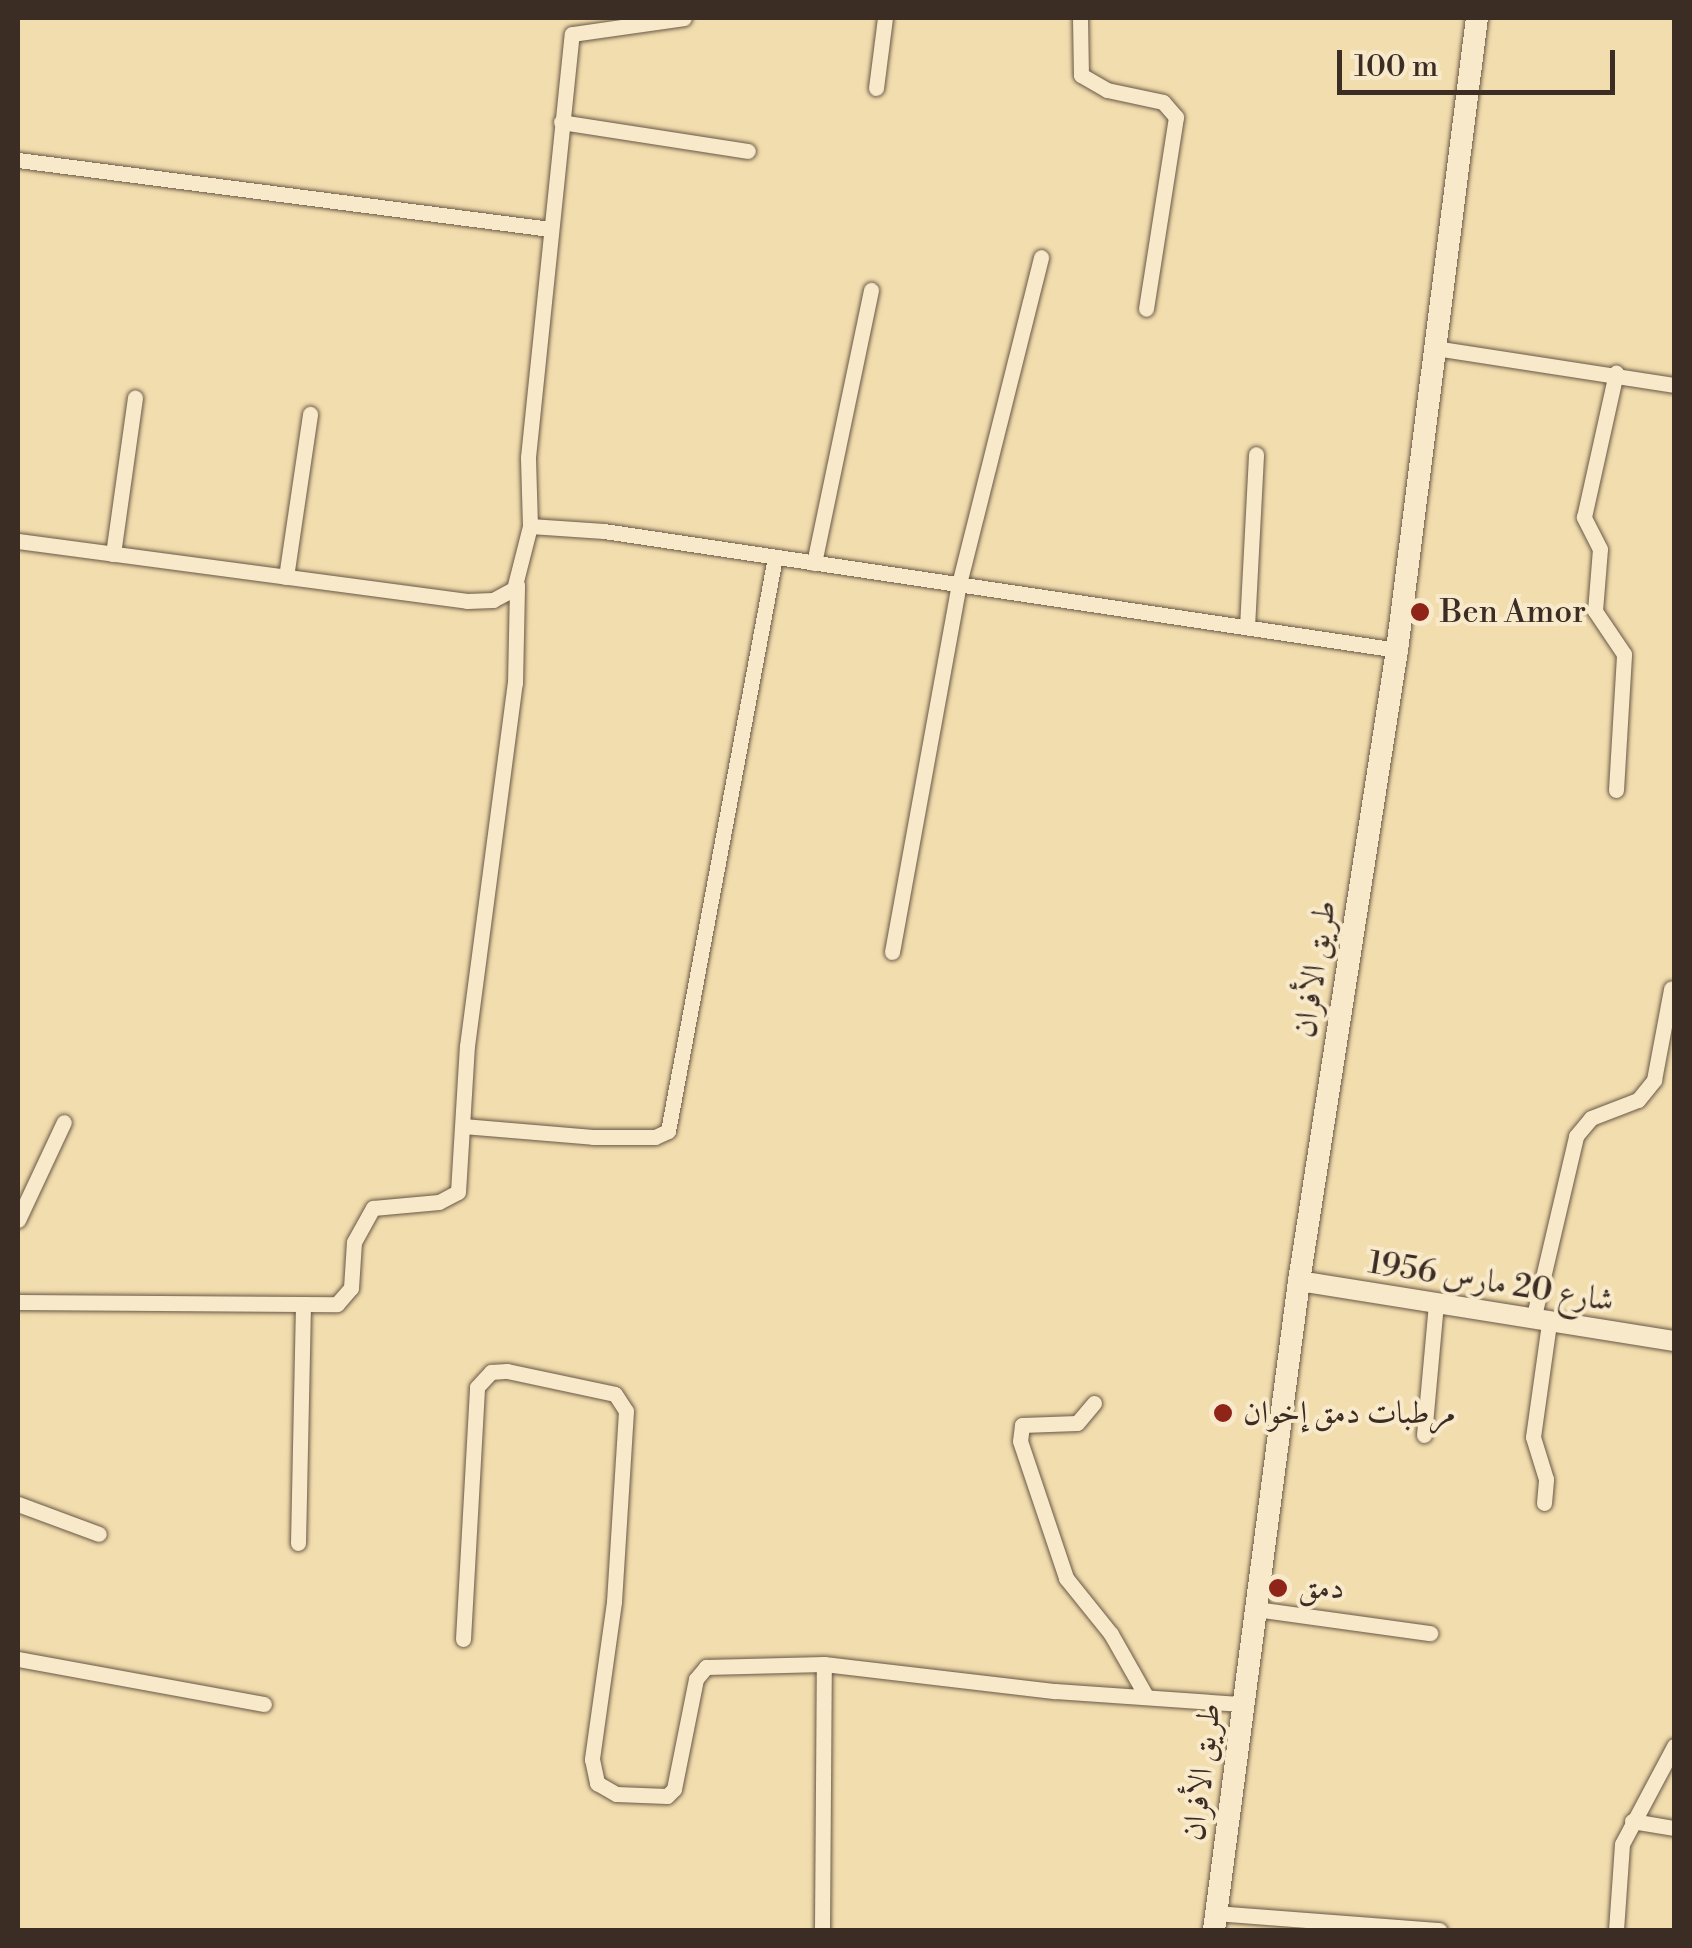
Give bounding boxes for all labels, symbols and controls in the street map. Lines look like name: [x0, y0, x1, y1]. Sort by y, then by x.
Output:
scale bar: [1342, 30, 1620, 92]
text: 100 m: [1354, 48, 1438, 86]
place label: Ben Amor: [1440, 593, 1586, 631]
marker: Ben Amor: [1409, 601, 1431, 623]
street label: طريق الأفران: [1285, 898, 1345, 1040]
street label: شارع 20 مارس 1956: [1365, 1244, 1617, 1320]
place label: مرطبات دمق إخوان: [1243, 1394, 1456, 1432]
marker: مرطبات دمق إخوان: [1212, 1402, 1234, 1424]
place label: دمق: [1298, 1569, 1344, 1607]
marker: دمق: [1267, 1577, 1289, 1599]
street label: طريق الأفران: [1175, 1701, 1229, 1843]

